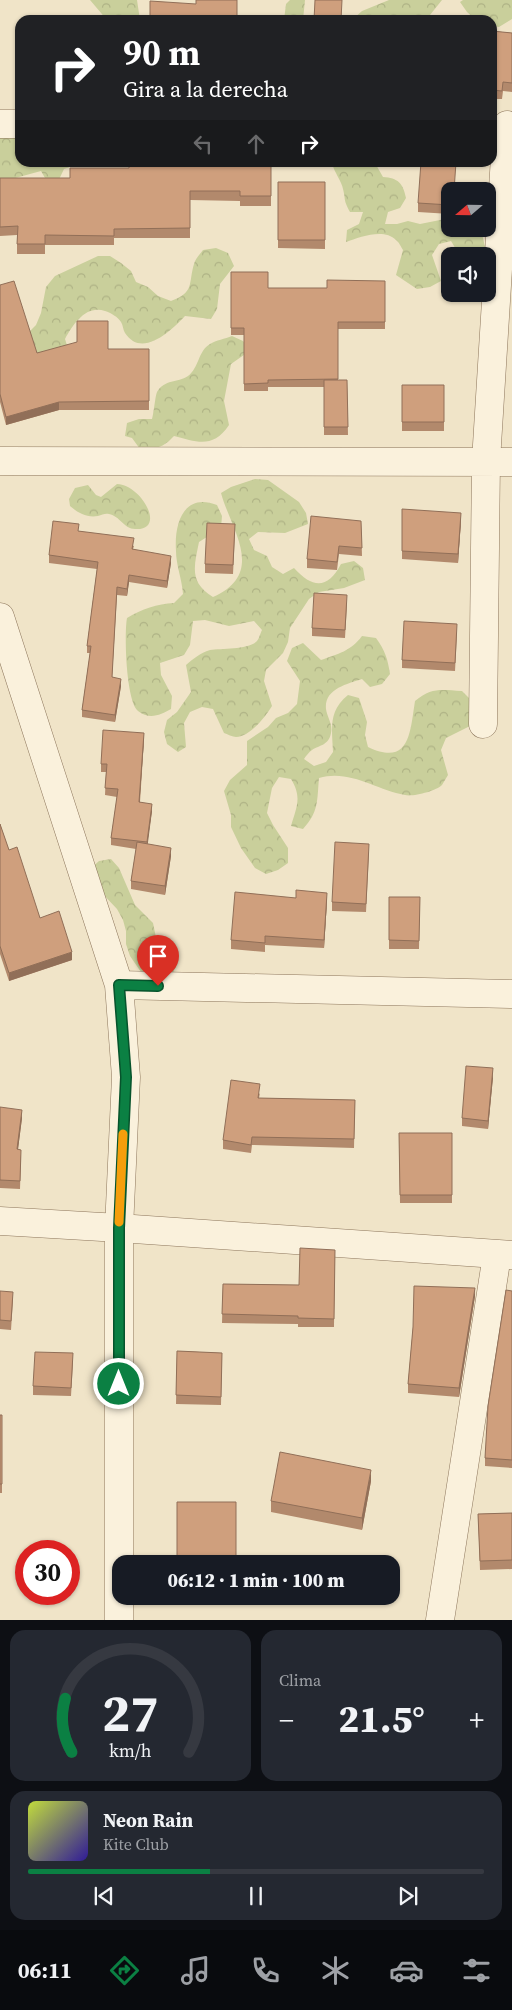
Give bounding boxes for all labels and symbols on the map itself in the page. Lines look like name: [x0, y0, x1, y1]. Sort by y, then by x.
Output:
north arrow: [441, 182, 496, 238]
pin: [137, 935, 179, 986]
position arrow: [92, 1357, 144, 1409]
speed limit sign: 30: [15, 1540, 80, 1605]

